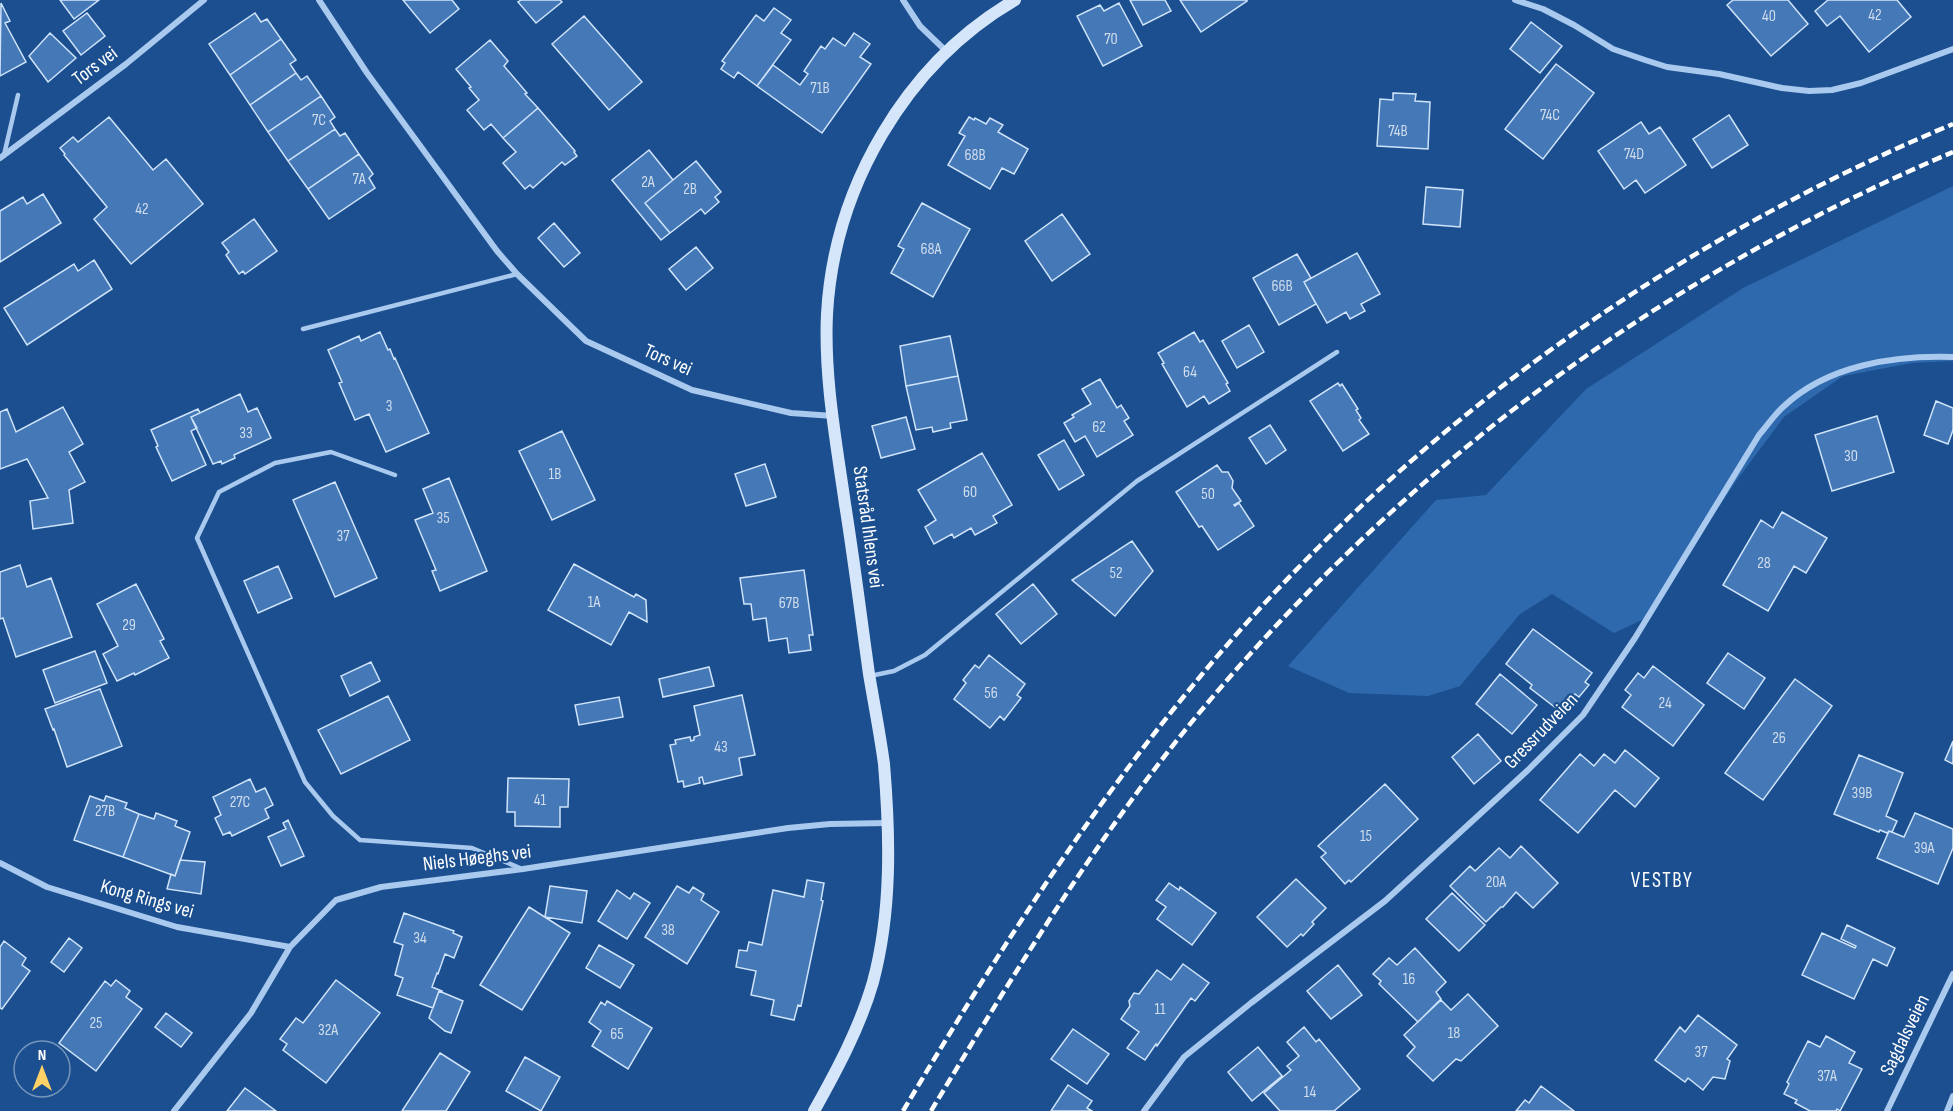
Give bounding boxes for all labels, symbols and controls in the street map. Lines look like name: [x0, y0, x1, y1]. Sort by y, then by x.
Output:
house number: 42: [1868, 6, 1882, 25]
house number: 40: [1762, 7, 1776, 26]
house number: 70: [1104, 30, 1118, 49]
street label: Tors vei: [68, 41, 122, 91]
house number: 71B: [810, 79, 830, 98]
house number: 74C: [1540, 106, 1560, 125]
house number: 7C: [312, 111, 326, 130]
house number: 74B: [1388, 122, 1408, 141]
house number: 74D: [1624, 145, 1644, 164]
house number: 68B: [964, 146, 986, 165]
house number: 7A: [353, 170, 366, 189]
house number: 2A: [641, 173, 655, 192]
house number: 2B: [683, 180, 697, 199]
house number: 42: [135, 200, 149, 219]
house number: 68A: [921, 240, 942, 259]
house number: 66B: [1271, 277, 1293, 296]
street label: Tors vei: [640, 339, 696, 381]
house number: 64: [1183, 363, 1197, 382]
house number: 3: [386, 397, 392, 416]
house number: 62: [1092, 418, 1106, 437]
house number: 33: [239, 424, 253, 443]
house number: 30: [1844, 447, 1858, 466]
house number: 1B: [549, 465, 561, 484]
street label: Statsråd Ihlens vei: [848, 465, 888, 589]
house number: 60: [963, 483, 977, 502]
house number: 50: [1201, 485, 1215, 504]
house number: 35: [436, 509, 450, 528]
house number: 37: [336, 527, 350, 546]
house number: 28: [1757, 554, 1771, 573]
house number: 52: [1109, 564, 1123, 583]
house number: 1A: [588, 593, 600, 612]
house number: 67B: [779, 594, 799, 613]
house number: 29: [122, 616, 136, 635]
house number: 56: [984, 684, 998, 703]
street label: Gressrudveien: [1499, 688, 1583, 774]
house number: 24: [1658, 694, 1672, 713]
house number: 26: [1772, 729, 1786, 748]
house number: 43: [714, 738, 728, 757]
house number: 39B: [1852, 784, 1872, 803]
house number: 41: [534, 791, 547, 810]
house number: 27C: [230, 793, 251, 812]
house number: 27B: [95, 802, 115, 821]
house number: 15: [1360, 827, 1372, 846]
street label: Niels Høeghs vei: [422, 839, 532, 877]
house number: 39A: [1914, 839, 1934, 858]
district label: VESTBY: [1631, 868, 1693, 893]
house number: 20A: [1486, 873, 1506, 892]
street label: Kong Rings vei: [98, 874, 196, 924]
house number: 38: [661, 921, 675, 940]
house number: 34: [413, 929, 427, 948]
house number: 16: [1403, 970, 1415, 989]
street label: Sagdalsveien: [1875, 991, 1935, 1079]
house number: 11: [1154, 1000, 1166, 1019]
house number: 25: [89, 1014, 103, 1033]
house number: 32A: [318, 1021, 338, 1040]
house number: 18: [1448, 1024, 1460, 1043]
house number: 65: [610, 1025, 624, 1044]
north arrow: [12, 1039, 72, 1099]
house number: 37: [1694, 1043, 1708, 1062]
text: N: [38, 1046, 46, 1065]
house number: 37A: [1817, 1067, 1837, 1086]
house number: 14: [1304, 1083, 1316, 1102]

